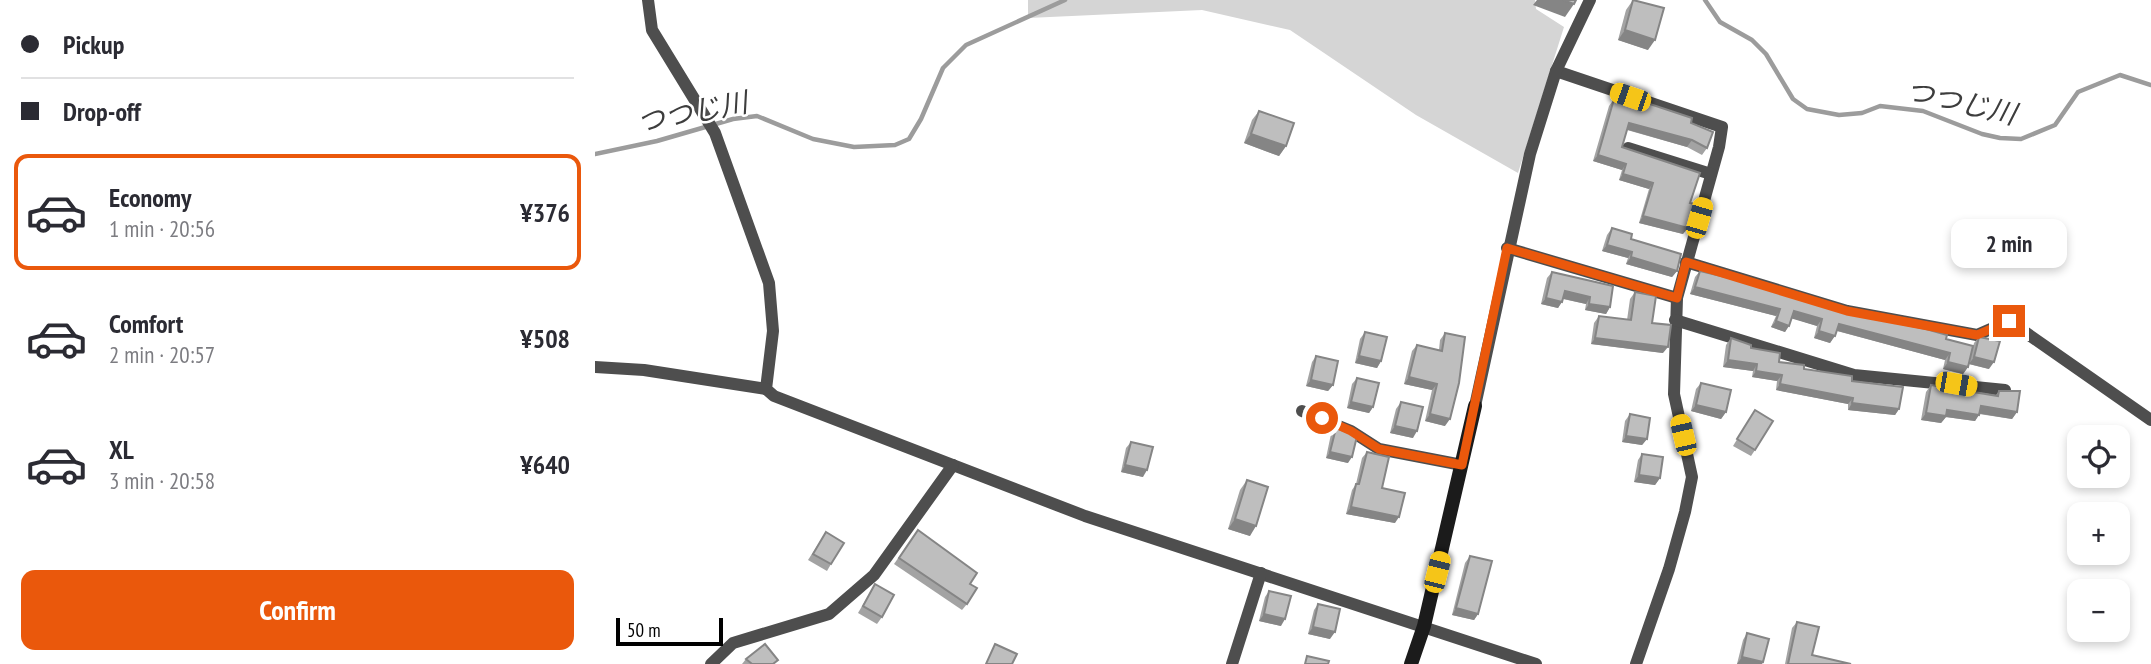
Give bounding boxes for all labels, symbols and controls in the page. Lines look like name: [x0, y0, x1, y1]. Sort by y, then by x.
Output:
text: Pickup: [63, 28, 124, 61]
water label: つつじ川: [1902, 71, 2023, 133]
car: [1607, 80, 1654, 114]
water label: つつじ川: [633, 82, 753, 140]
text: Drop-off: [63, 95, 141, 128]
icon: car: [25, 181, 88, 244]
text: Economy: [109, 181, 191, 214]
car: [1684, 195, 1715, 241]
text: ¥376: [520, 196, 570, 229]
text: 1 min · 20:56: [109, 214, 215, 243]
callout: 2 min: [1951, 219, 2067, 268]
text: 2 min: [1986, 229, 2032, 258]
route end: [1993, 305, 2025, 337]
icon: car: [25, 307, 88, 370]
text: Comfort: [109, 307, 183, 340]
text: ¥508: [520, 322, 570, 355]
text: 2 min · 20:57: [109, 340, 215, 369]
car: [1934, 370, 1979, 398]
route start: [1306, 402, 1338, 434]
car: [1669, 412, 1698, 458]
map controls: [2067, 425, 2130, 642]
button: locate: [2067, 425, 2130, 488]
icon: car: [25, 433, 88, 496]
text: XL: [109, 433, 134, 466]
text: ¥640: [520, 448, 570, 481]
text: 3 min · 20:58: [109, 466, 215, 495]
button: +: [2067, 502, 2130, 565]
car: [1422, 549, 1453, 595]
button: Confirm: [21, 570, 574, 650]
button: −: [2067, 579, 2130, 642]
scale bar: [616, 615, 723, 647]
text: 50 m: [627, 618, 661, 642]

